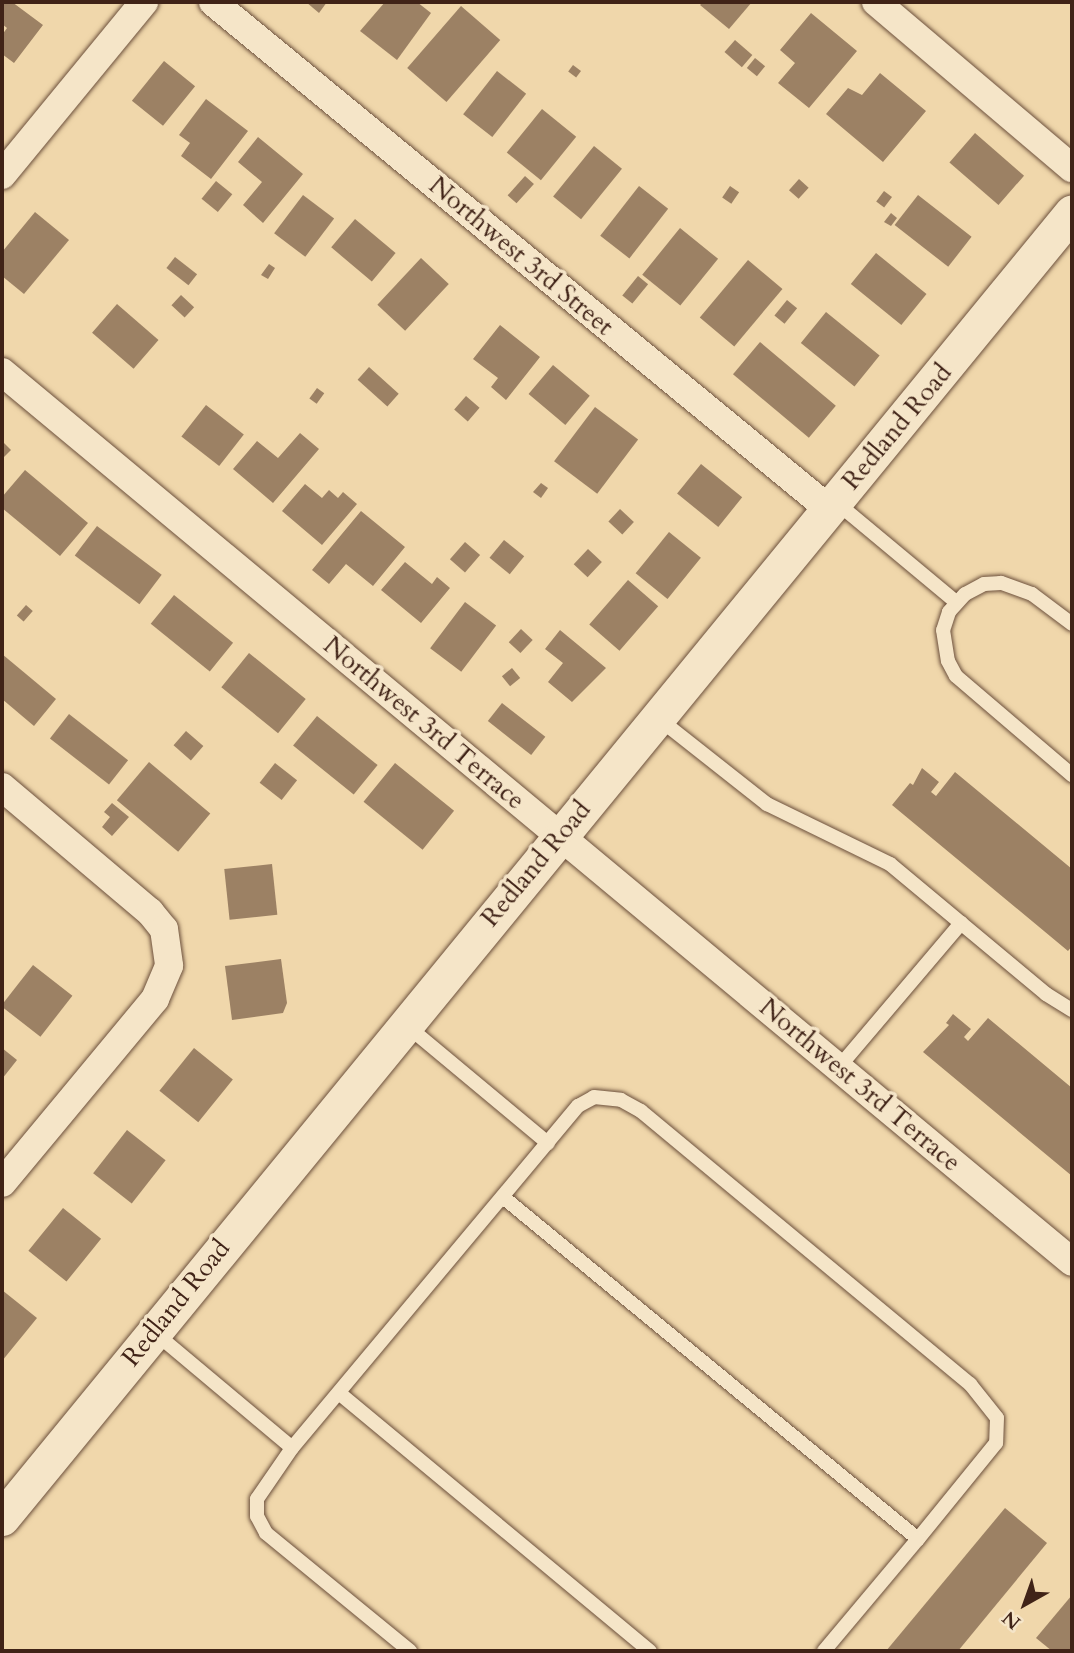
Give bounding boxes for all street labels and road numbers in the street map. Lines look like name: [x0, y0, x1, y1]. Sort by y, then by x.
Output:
street label: Northwest 3rd Street: [423, 170, 619, 342]
street label: Redland Road: [835, 358, 959, 496]
street label: Northwest 3rd Terrace: [317, 630, 531, 816]
street label: Redland Road: [474, 795, 598, 933]
street label: Northwest 3rd Terrace: [753, 992, 967, 1178]
street label: Redland Road: [115, 1233, 237, 1373]

